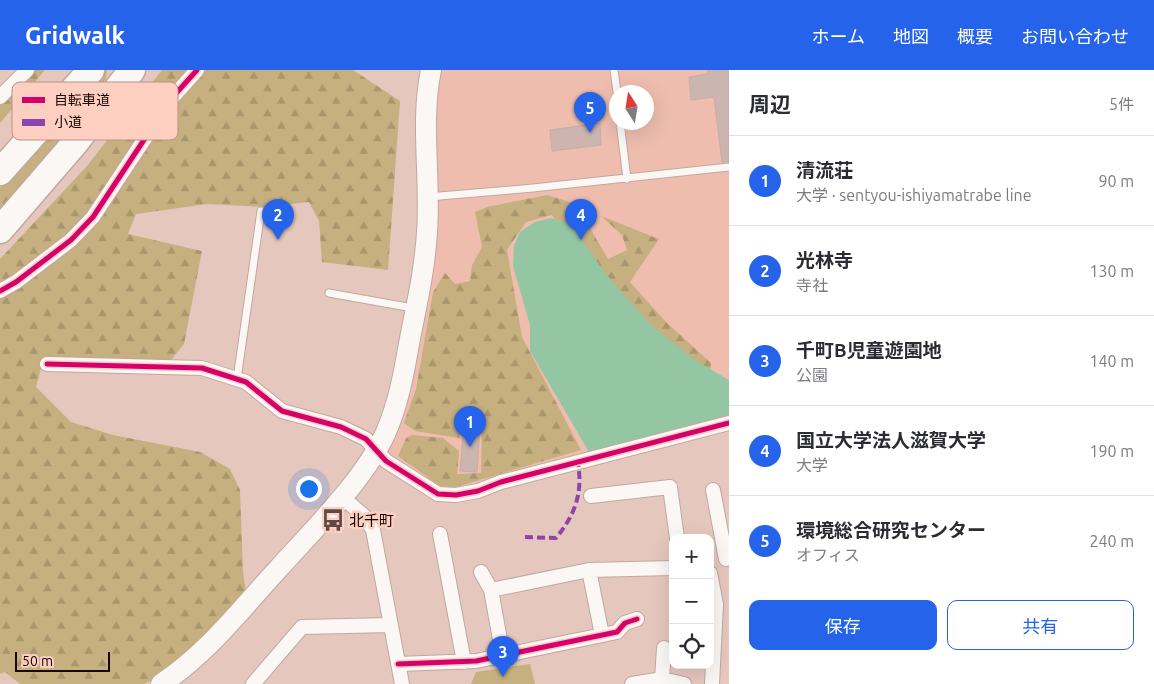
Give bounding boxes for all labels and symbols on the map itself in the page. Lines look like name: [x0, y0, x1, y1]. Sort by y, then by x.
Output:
legend: [12, 82, 178, 140]
north arrow: [609, 85, 654, 130]
text: 自転車道: [54, 92, 110, 108]
pin: 5: [574, 92, 606, 133]
text: 小道: [54, 114, 82, 130]
pin: 2: [262, 199, 294, 240]
pin: 4: [565, 199, 597, 240]
pin: 1: [454, 406, 486, 447]
your location: [296, 476, 322, 502]
bus stop icon: 北千町: [320, 507, 346, 533]
place label: 北千町: [349, 512, 394, 529]
pin: 3: [487, 636, 519, 677]
scale bar: [15, 649, 110, 672]

